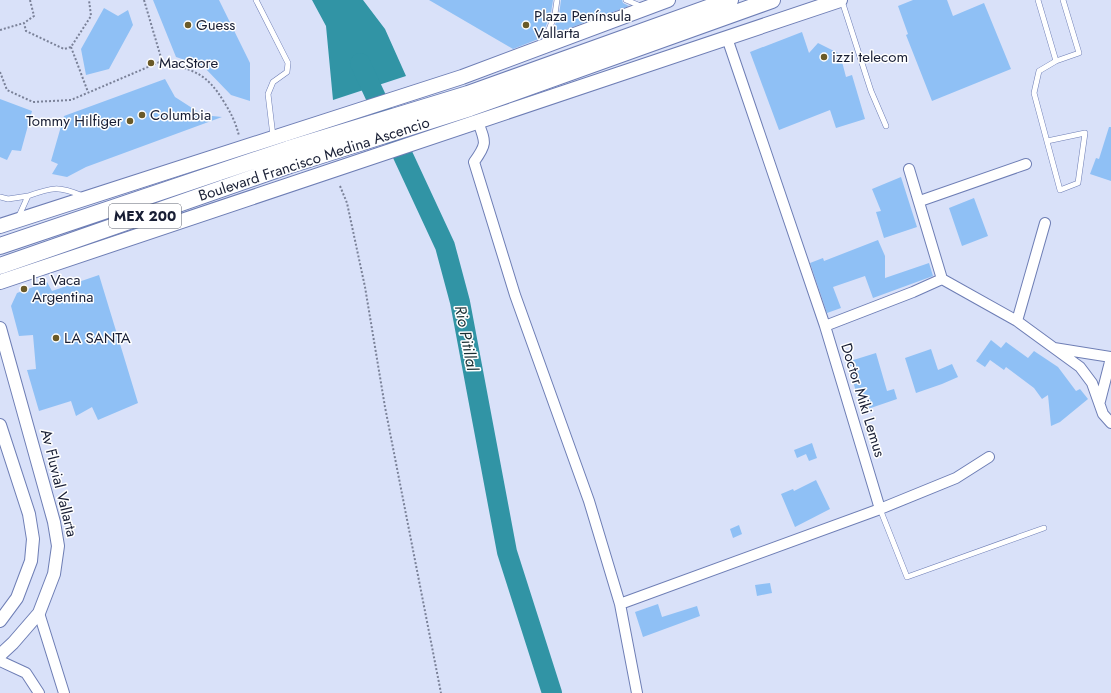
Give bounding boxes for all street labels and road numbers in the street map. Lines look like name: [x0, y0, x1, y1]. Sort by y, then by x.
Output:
street label: Boulevard Francisco Medina Ascencio: [196, 111, 432, 207]
road number: MEX 200: [109, 204, 181, 228]
street label: Doctor Miki Lemus: [835, 340, 891, 460]
street label: Av Fluvial Vallarta: [35, 427, 83, 539]

